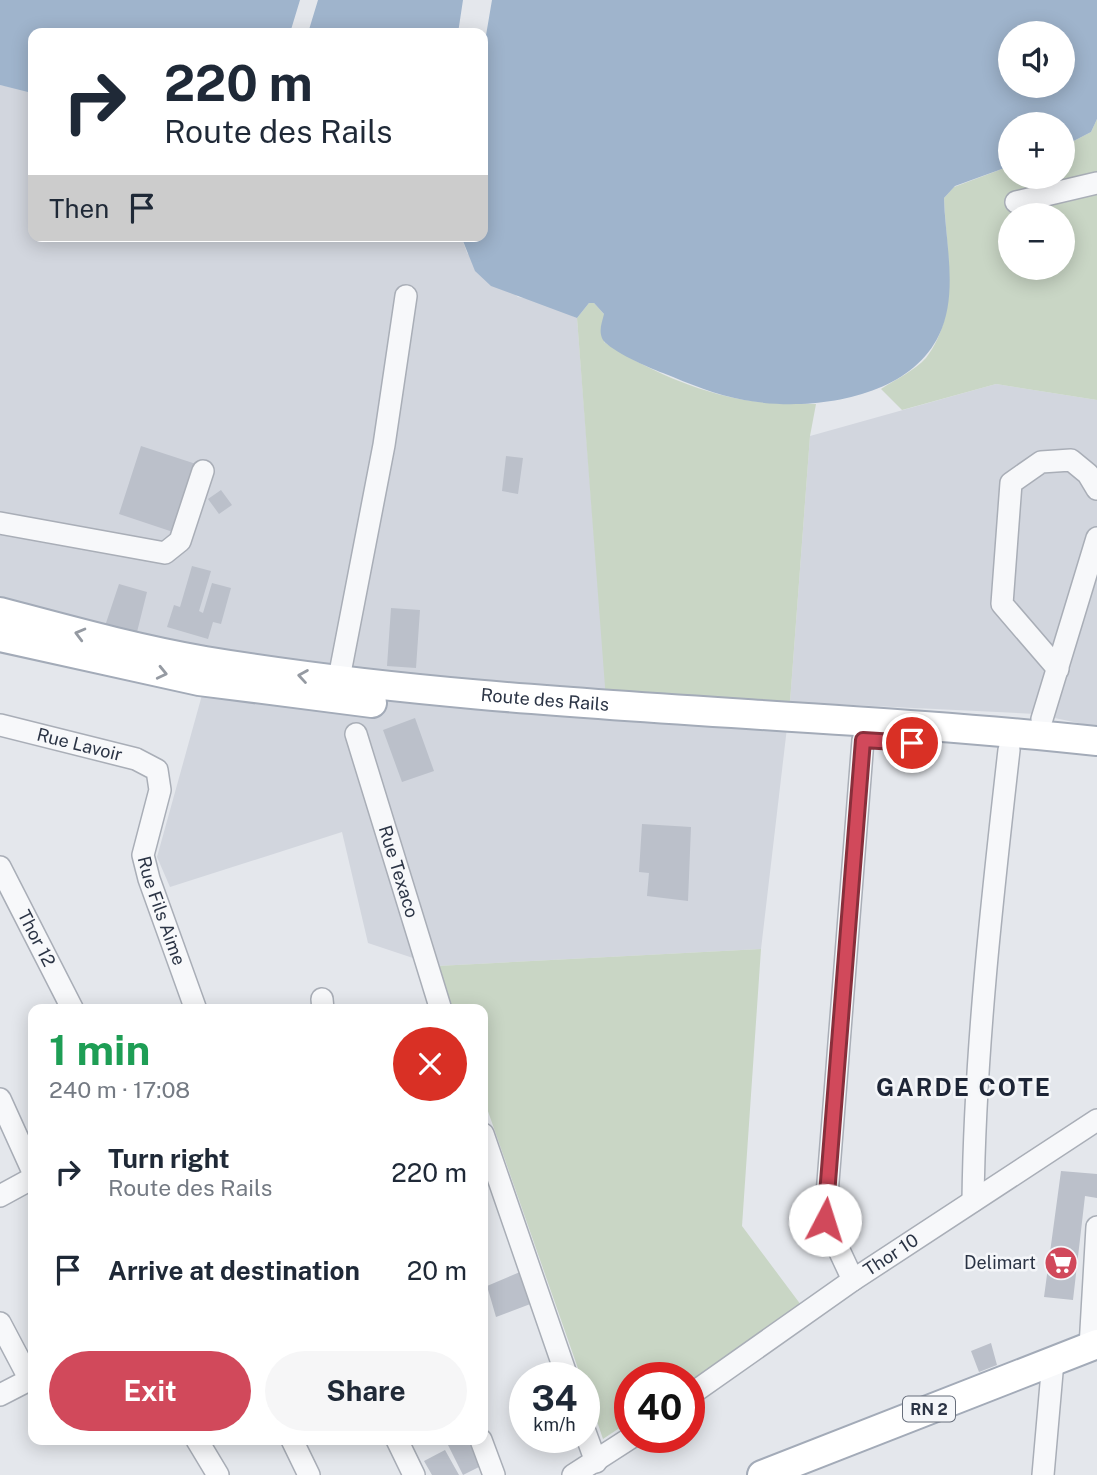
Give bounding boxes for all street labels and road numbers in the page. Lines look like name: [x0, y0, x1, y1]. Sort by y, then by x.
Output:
street label: Route des Rails: [480, 684, 610, 715]
street label: Rue Lavoir: [35, 724, 125, 765]
street label: Rue Texaco: [375, 823, 423, 920]
street label: Rue Fils Aime: [134, 854, 190, 968]
street label: Thor 12: [14, 906, 60, 970]
street label: Thor 10: [860, 1229, 922, 1280]
road number: RN 2: [903, 1396, 955, 1422]

